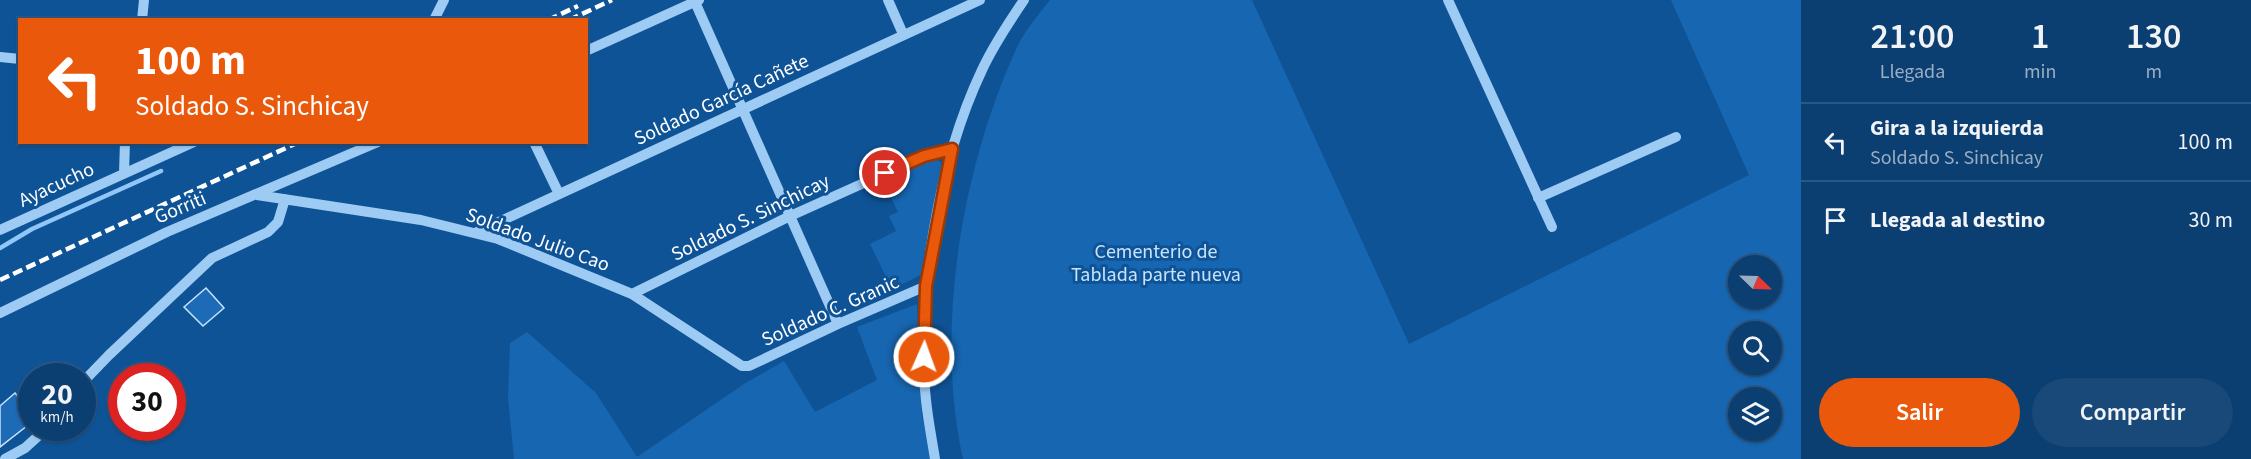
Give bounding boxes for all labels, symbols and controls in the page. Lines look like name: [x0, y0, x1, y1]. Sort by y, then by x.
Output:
text: 21:00: [1871, 11, 1954, 62]
text: 1: [2031, 11, 2049, 62]
text: 130: [2126, 11, 2181, 62]
text: 100 m: [135, 31, 246, 91]
icon: left: [36, 42, 114, 120]
street label: Soldado García Cañete: [630, 47, 813, 153]
text: Llegada: [1880, 58, 1945, 86]
text: min: [2024, 58, 2056, 86]
text: m: [2145, 58, 2162, 86]
text: Soldado S. Sinchicay: [135, 87, 369, 126]
text: Gira a la izquierda: [1870, 112, 2044, 144]
icon: left: [1819, 126, 1852, 159]
text: 100 m: [2178, 126, 2233, 158]
text: Soldado S. Sinchicay: [1870, 144, 2043, 172]
pin: [859, 147, 910, 198]
street label: Ayacucho: [14, 155, 99, 215]
icon: arrive: [868, 156, 901, 189]
street label: Soldado S. Sinchicay: [666, 167, 835, 268]
street label: Gorriti: [150, 185, 211, 231]
street label: Soldado Julio Cao: [462, 201, 614, 279]
icon: arrive: [1819, 204, 1852, 237]
text: Llegada al destino: [1870, 204, 2045, 236]
text: 30 m: [2188, 204, 2233, 236]
park label: Cementerio de Tablada parte nueva: [1071, 238, 1241, 289]
north arrow: [1728, 255, 1782, 309]
map controls: [1728, 255, 1782, 441]
street label: Soldado C. Granic: [757, 268, 904, 354]
button: search: [1728, 321, 1782, 375]
position arrow: [892, 325, 956, 389]
speed limit sign: 30: [108, 363, 186, 441]
text: 20: [41, 373, 73, 416]
button: Salir: [1819, 378, 2020, 447]
button: Compartir: [2032, 378, 2233, 447]
button: layers: [1728, 387, 1782, 441]
text: km/h: [40, 407, 74, 428]

